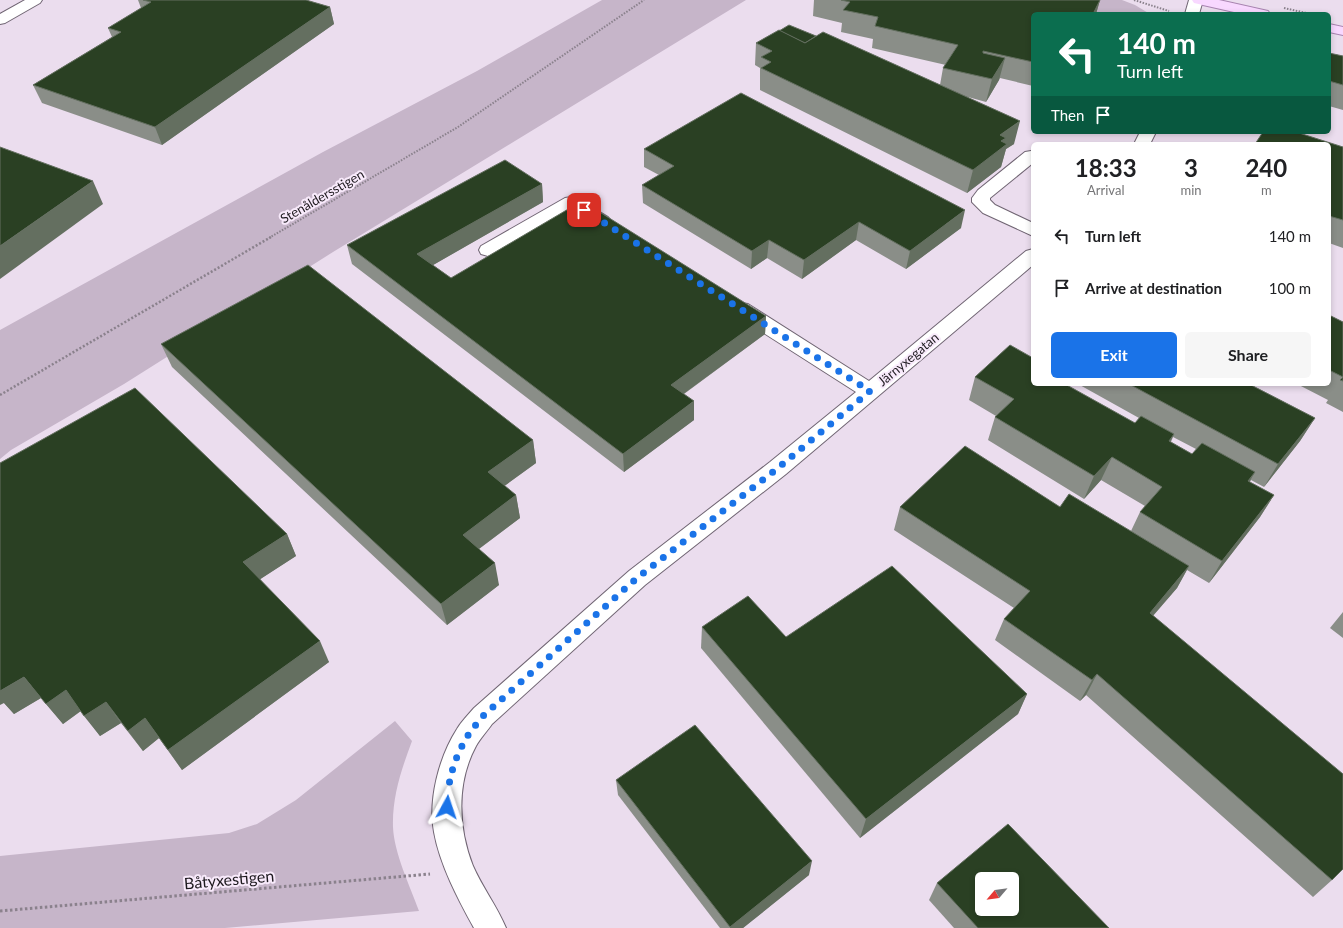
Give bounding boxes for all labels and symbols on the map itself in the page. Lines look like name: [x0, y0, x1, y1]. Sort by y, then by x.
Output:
street label: Stenåldersstigen: [277, 166, 367, 226]
pin: [567, 193, 601, 227]
street label: Järnyxegatan: [874, 329, 942, 389]
position arrow: [426, 786, 468, 828]
street label: Båtyxestigen: [183, 866, 275, 892]
north arrow: [975, 872, 1019, 916]

